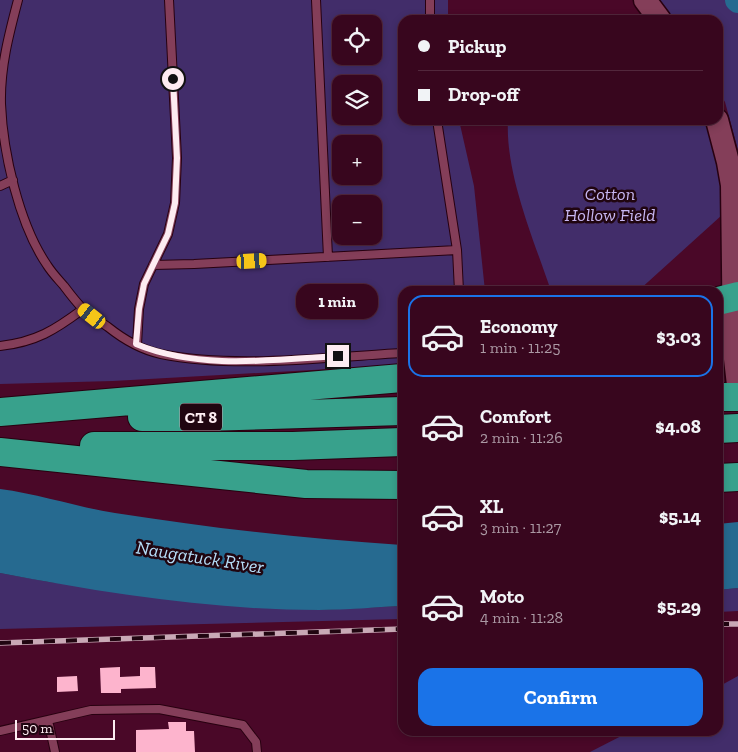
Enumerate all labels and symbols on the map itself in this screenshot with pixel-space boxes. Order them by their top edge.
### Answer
route start [162,68,184,90]
park label: Cotton Hollow Field [564,183,656,226]
car [236,253,267,269]
callout: 1 min [297,284,379,318]
car [75,301,108,331]
route end [327,345,349,367]
road number: CT 8 [180,404,222,431]
water label: Naugatuck River [134,536,266,579]
scale bar [15,717,115,740]

